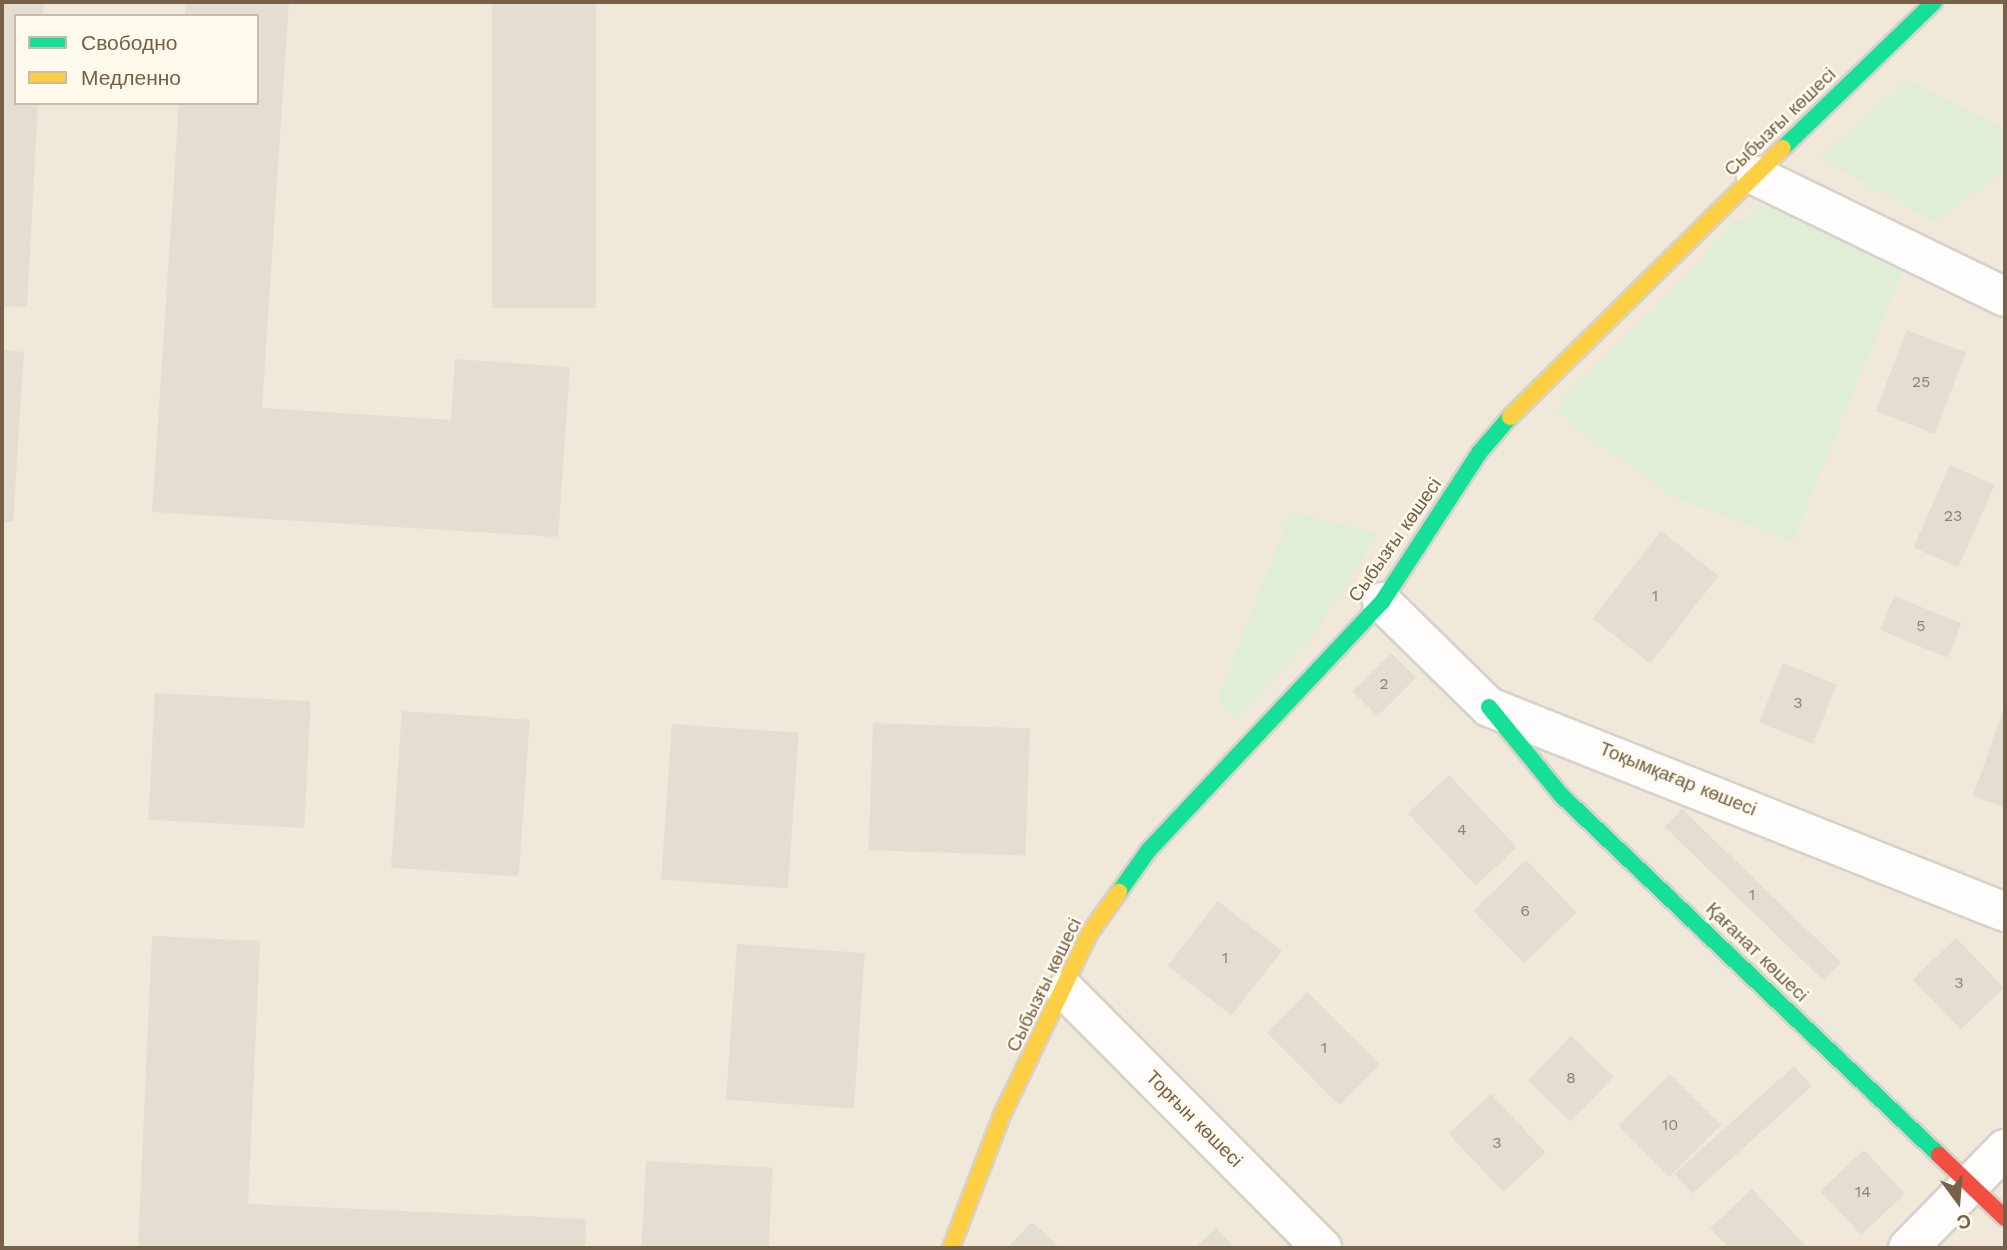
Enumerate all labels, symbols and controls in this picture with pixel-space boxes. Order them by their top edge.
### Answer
legend [14,14,259,105]
text: Свободно [81,30,178,55]
street label: Сыбызғы көшесі [1720,63,1840,181]
text: Медленно [81,65,181,90]
house number: 25 [1912,372,1930,392]
street label: Сыбызғы көшесі [1344,474,1446,606]
house number: 23 [1944,506,1962,526]
house number: 1 [1652,586,1658,606]
house number: 5 [1916,616,1926,636]
house number: 2 [1379,674,1389,694]
house number: 3 [1793,693,1803,713]
street label: Тоқымқағар көшесі [1596,737,1760,821]
house number: 4 [1457,820,1467,840]
house number: 1 [1749,885,1755,905]
street label: Қағанат көшесі [1701,897,1813,1007]
house number: 6 [1520,901,1530,921]
street label: Сыбызғы көшесі [1002,914,1086,1056]
house number: 1 [1222,948,1228,968]
house number: 3 [1954,973,1964,993]
house number: 1 [1321,1038,1327,1058]
street label: Торғын көшесі [1141,1066,1247,1172]
house number: 8 [1566,1068,1576,1088]
house number: 10 [1662,1115,1678,1135]
house number: 3 [1492,1133,1502,1153]
north arrow [1923,1166,1993,1236]
house number: 14 [1855,1182,1871,1202]
text: С [1954,1209,1974,1235]

